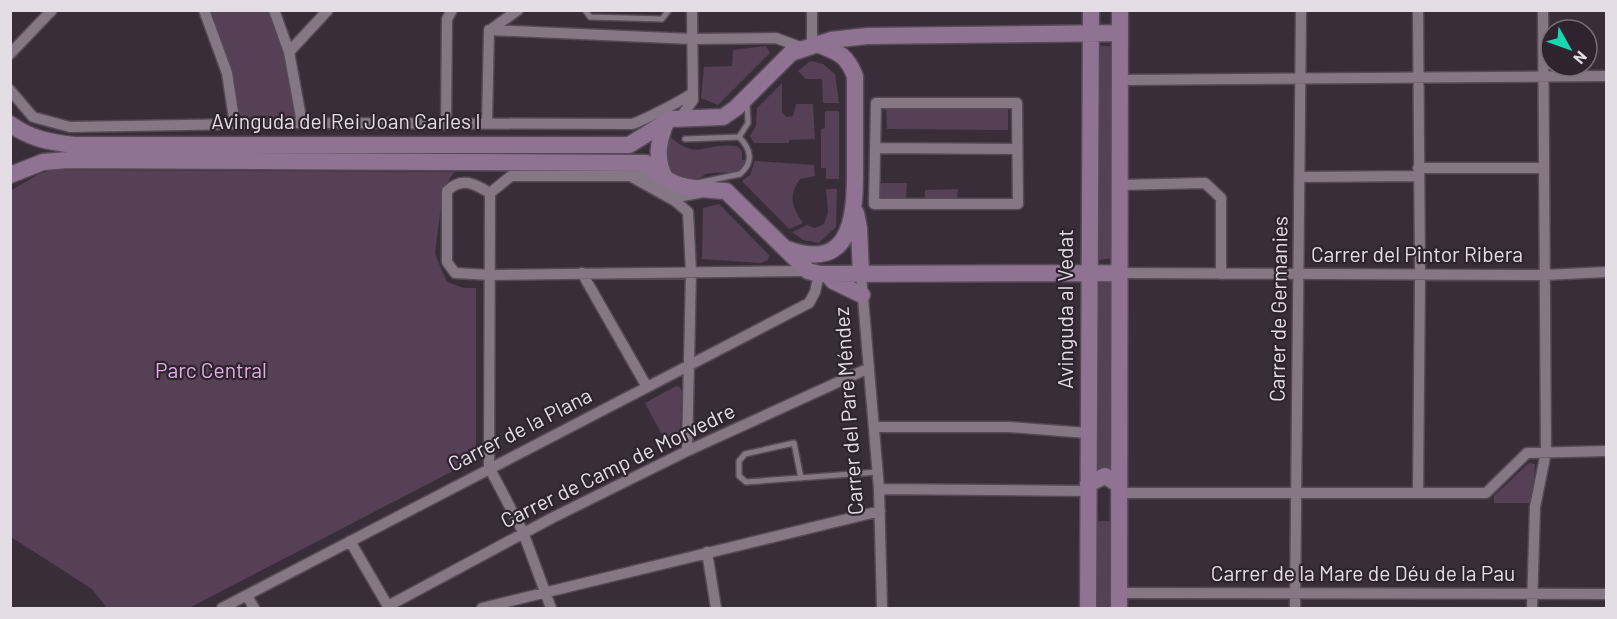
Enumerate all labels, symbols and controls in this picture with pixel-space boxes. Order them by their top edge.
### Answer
north arrow [1539,18,1599,78]
text: N [1570,48,1592,68]
street label: Avinguda del Rei Joan Carles I [211,108,481,133]
street label: Carrer de Germanies [1263,216,1292,402]
street label: Avinguda al Vedat [1052,229,1077,389]
street label: Carrer del Pintor Ribera [1311,241,1523,266]
street label: Carrer del Pare Méndez [828,306,867,516]
park label: Parc Central [155,357,267,382]
street label: Carrer de la Plana [443,382,595,476]
street label: Carrer de Camp de Morvedre [496,397,739,532]
street label: Carrer de la Mare de Déu de la Pau [1211,560,1515,585]

